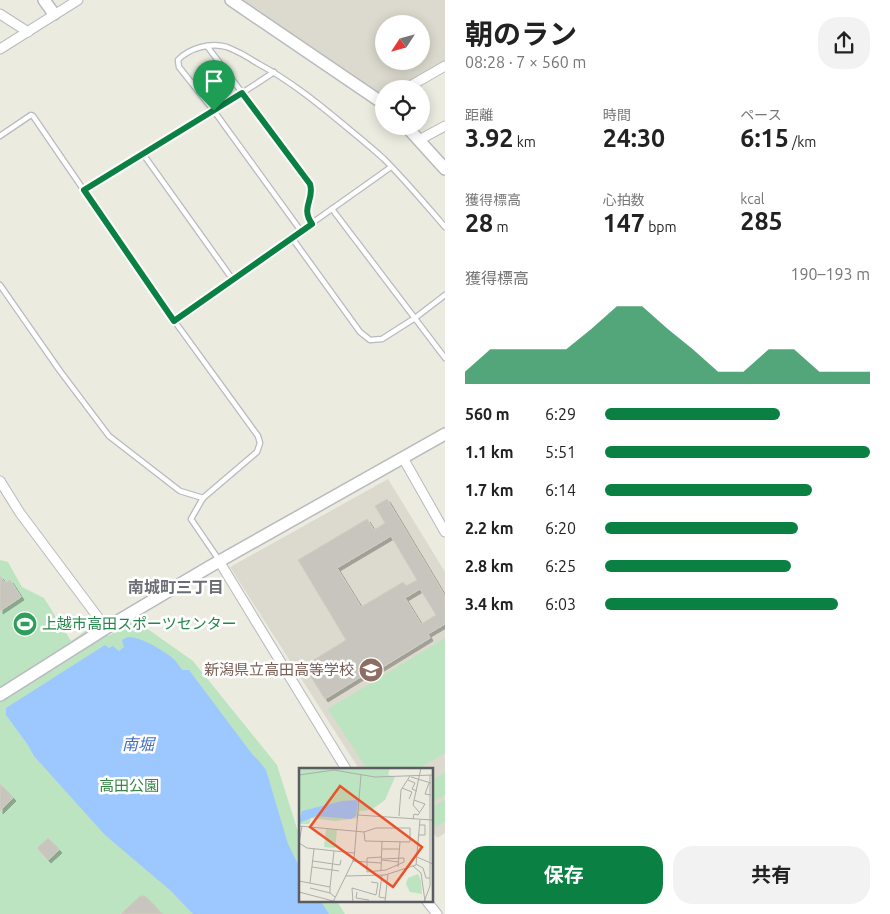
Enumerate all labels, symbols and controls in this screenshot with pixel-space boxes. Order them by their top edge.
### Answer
north arrow [375,15,430,70]
map controls [375,15,430,135]
button: share [818,17,870,69]
text: 朝のラン [465,18,577,49]
text: 08:28 · 7 × 560 m [465,53,586,71]
pin [193,60,235,111]
icon: arrive [200,67,228,95]
button: locate [375,80,430,135]
text: 距離 [465,107,493,123]
text: 時間 [603,107,631,123]
text: ペース [740,107,782,123]
text: 3.92 [465,124,513,152]
text: 24:30 [603,124,665,152]
text: 6:15 [740,124,789,152]
text: km [513,134,536,150]
text: /km [789,134,816,150]
text: kcal [740,191,765,207]
text: 獲得標高 [465,192,521,208]
text: 心拍数 [603,192,645,208]
text: 285 [740,207,783,235]
text: 28 [465,209,493,237]
text: 147 [603,209,645,237]
text: m [493,219,509,235]
text: bpm [645,219,677,235]
text: 190–193 m [790,265,870,283]
text: 獲得標高 [465,269,529,287]
text: 560 m [465,405,510,423]
text: 6:29 [545,405,576,423]
text: 1.1 km [465,443,514,461]
text: 5:51 [545,443,576,461]
text: 1.7 km [465,481,514,499]
text: 6:14 [545,481,576,499]
text: 2.2 km [465,519,514,537]
text: 6:20 [545,519,576,537]
text: 2.8 km [465,557,514,575]
text: 6:25 [545,557,576,575]
district label: 南城町三丁目 [128,578,224,596]
text: 3.4 km [465,595,514,613]
text: 6:03 [545,595,576,613]
sports icon: 上越市高田スポーツセンター [12,611,38,637]
place label: 上越市高田スポーツセンター [42,615,237,632]
school or university icon: 新潟県立高田高等学校 [358,657,384,683]
place label: 新潟県立高田高等学校 [204,661,354,678]
water label: 南堀 [122,735,157,753]
inset map [299,768,432,902]
park label: 高田公園 [99,777,159,794]
button: 保存 [465,846,663,904]
button: 共有 [673,846,870,904]

